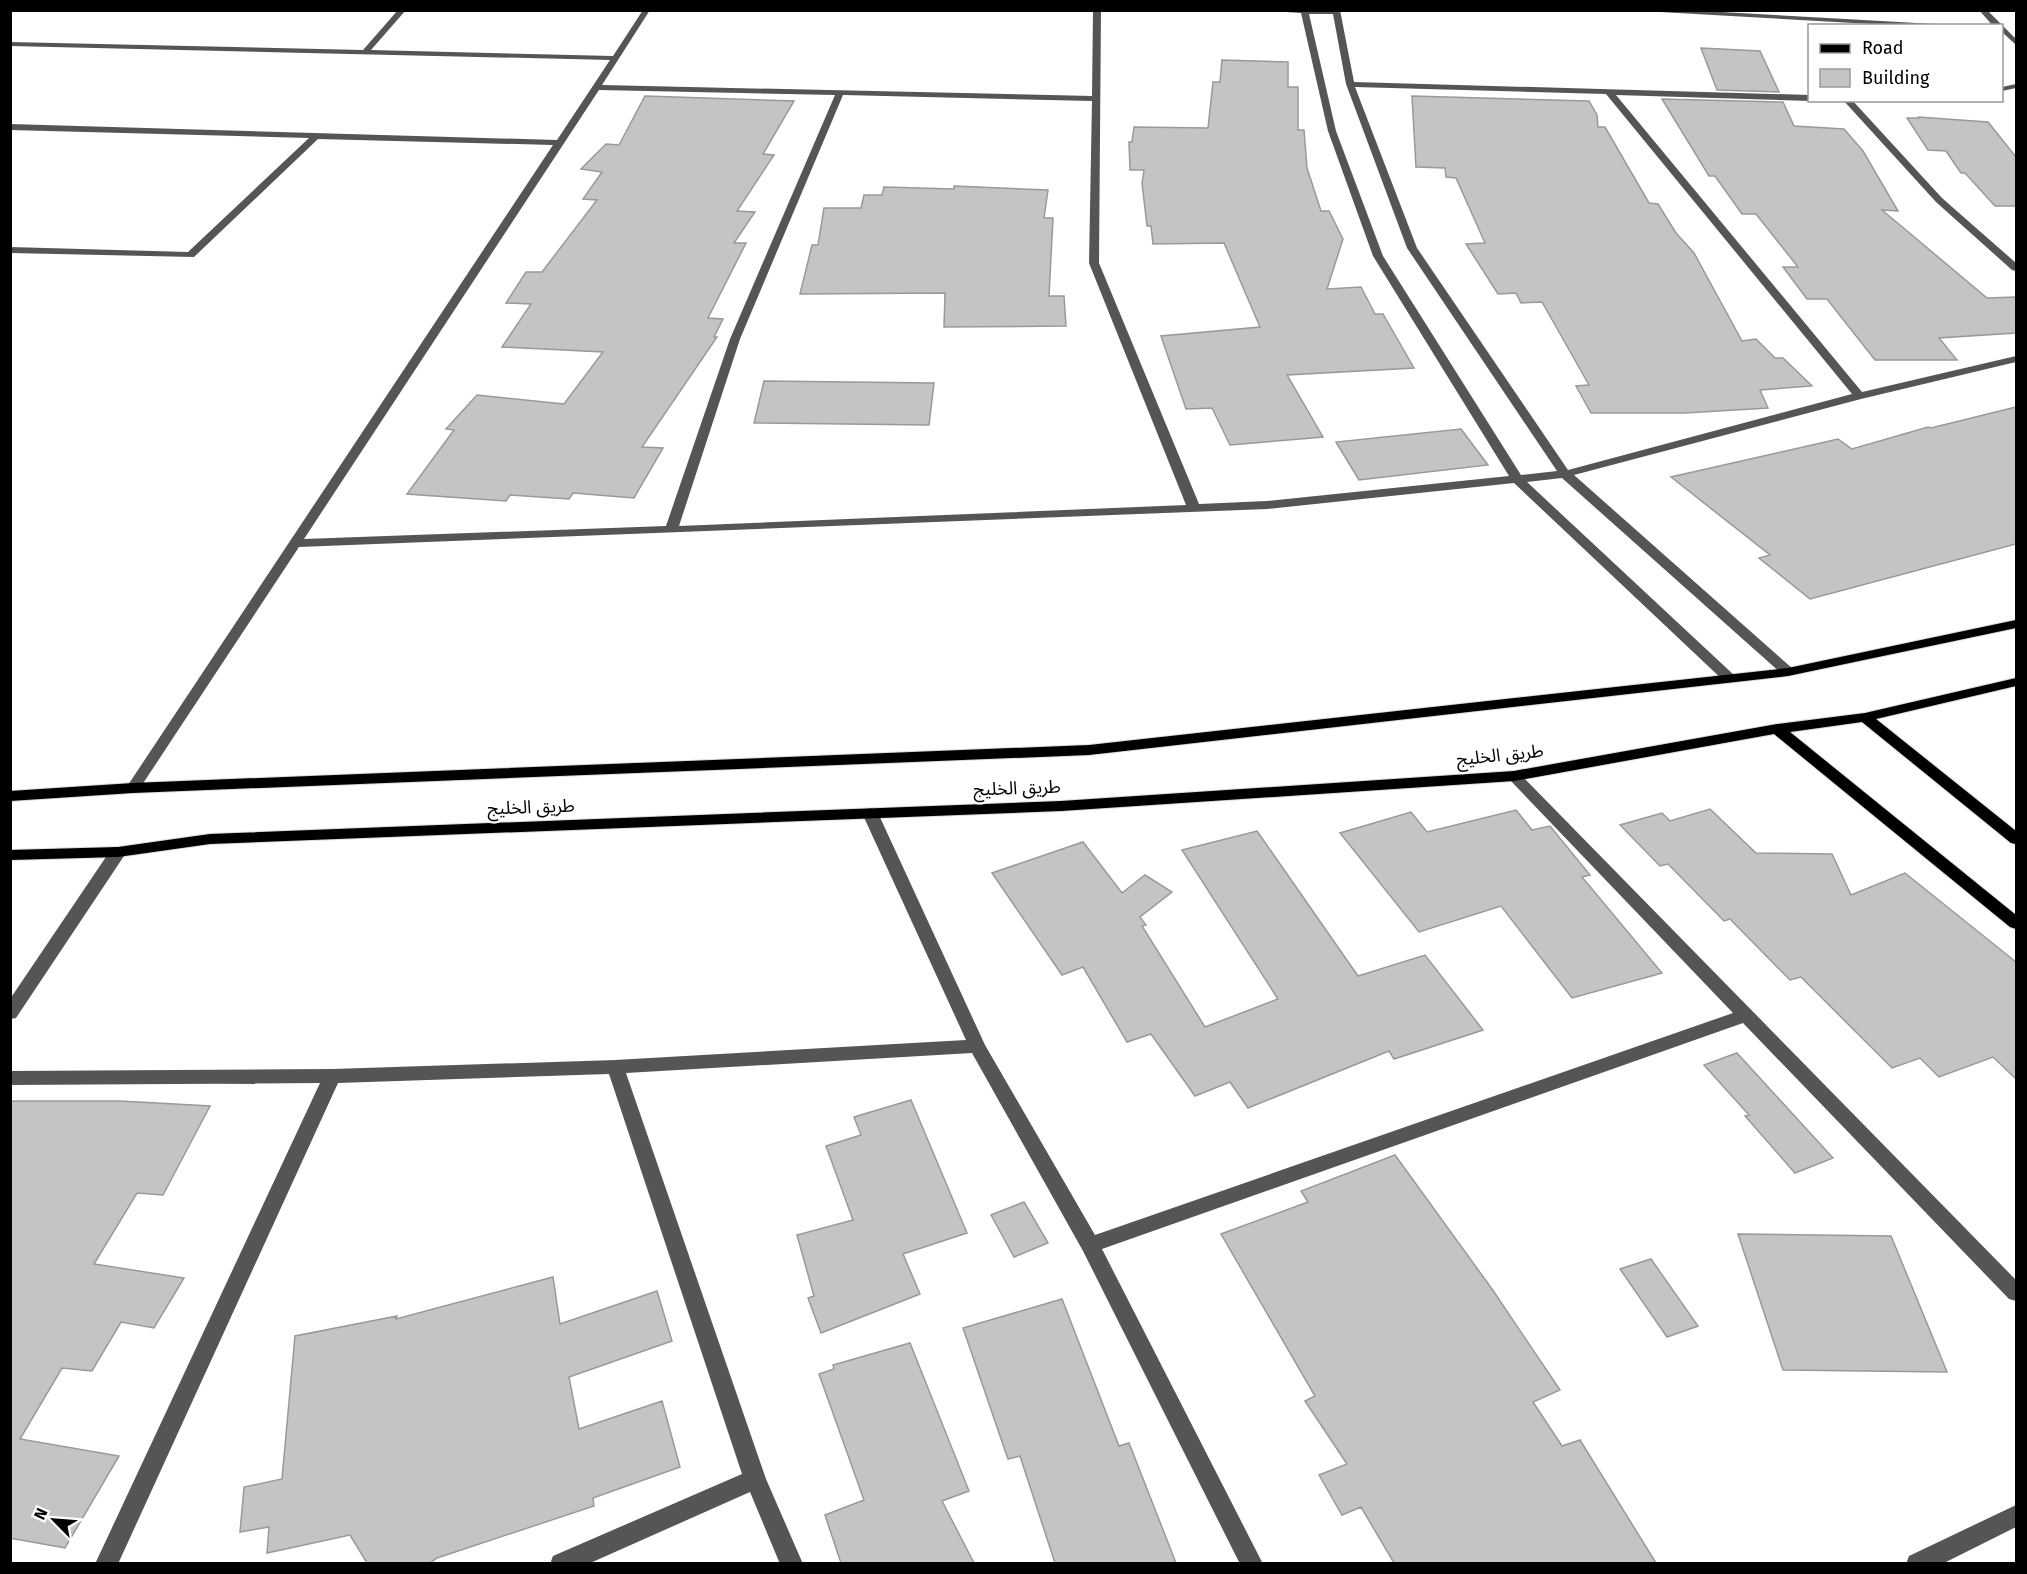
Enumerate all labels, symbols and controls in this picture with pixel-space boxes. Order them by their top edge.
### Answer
legend [1808,24,2003,102]
text: Road [1862,37,1904,59]
text: Building [1862,67,1930,89]
street label: طريق الخليج [1455,739,1545,773]
street label: طريق الخليج [973,775,1061,803]
street label: طريق الخليج [487,794,575,822]
north arrow [24,1490,84,1550]
text: N [30,1505,52,1523]

